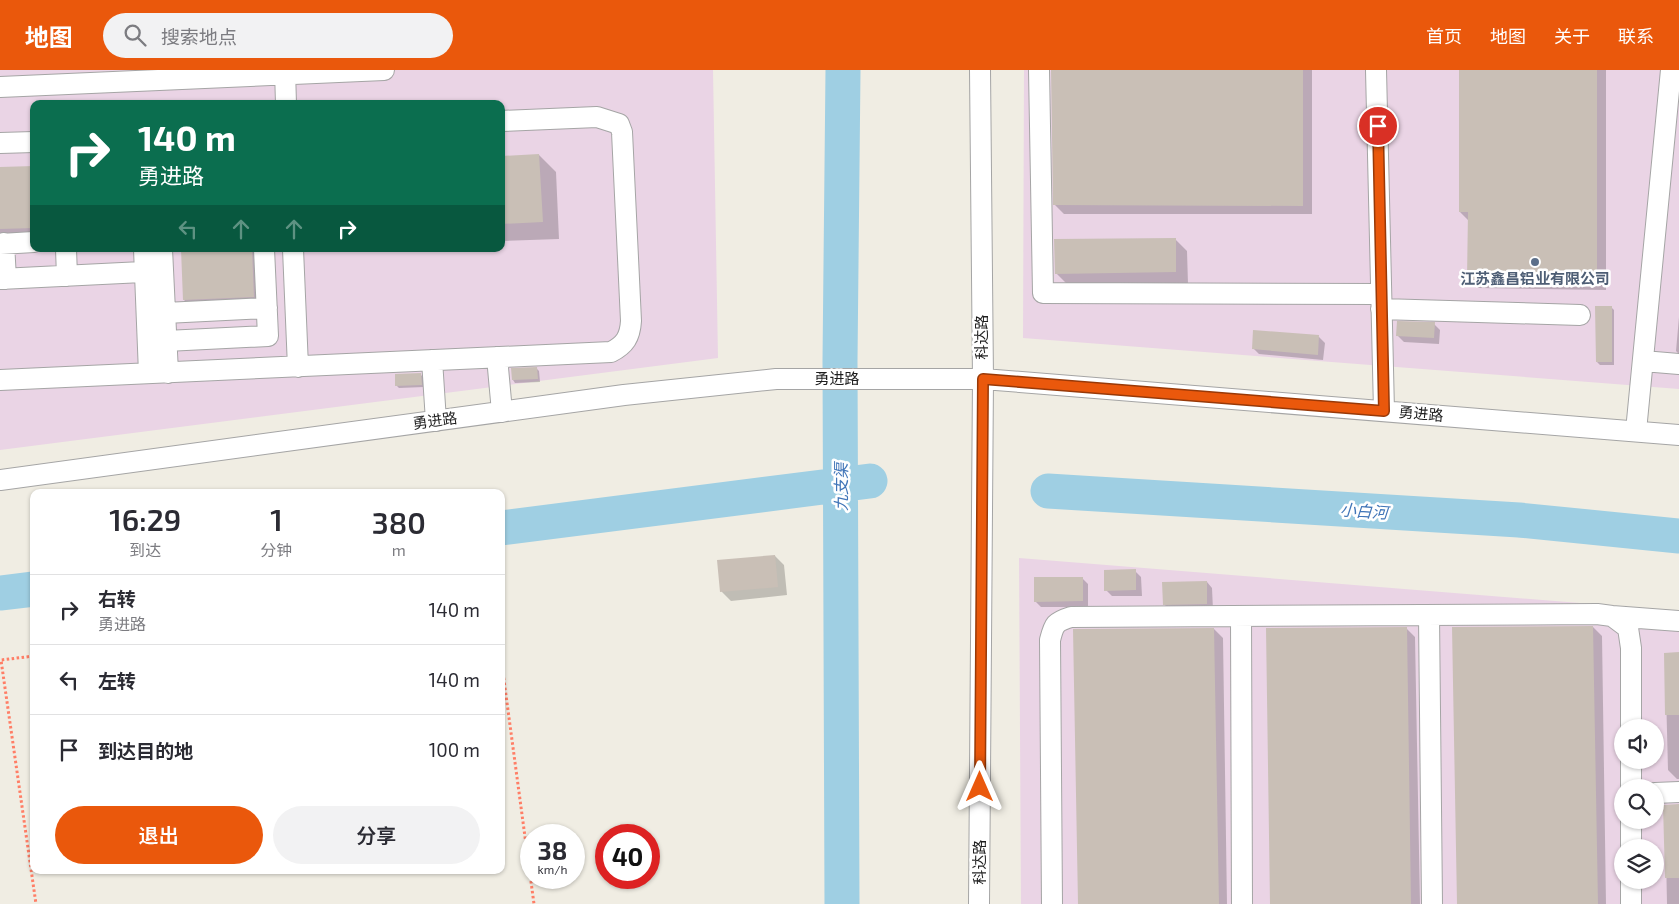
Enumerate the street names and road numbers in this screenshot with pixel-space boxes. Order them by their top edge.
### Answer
street label: 科达路 [972,314,990,360]
street label: 勇进路 [814,369,860,387]
street label: 勇进路 [1398,402,1444,424]
street label: 勇进路 [411,408,458,432]
street label: 科达路 [970,839,988,885]

